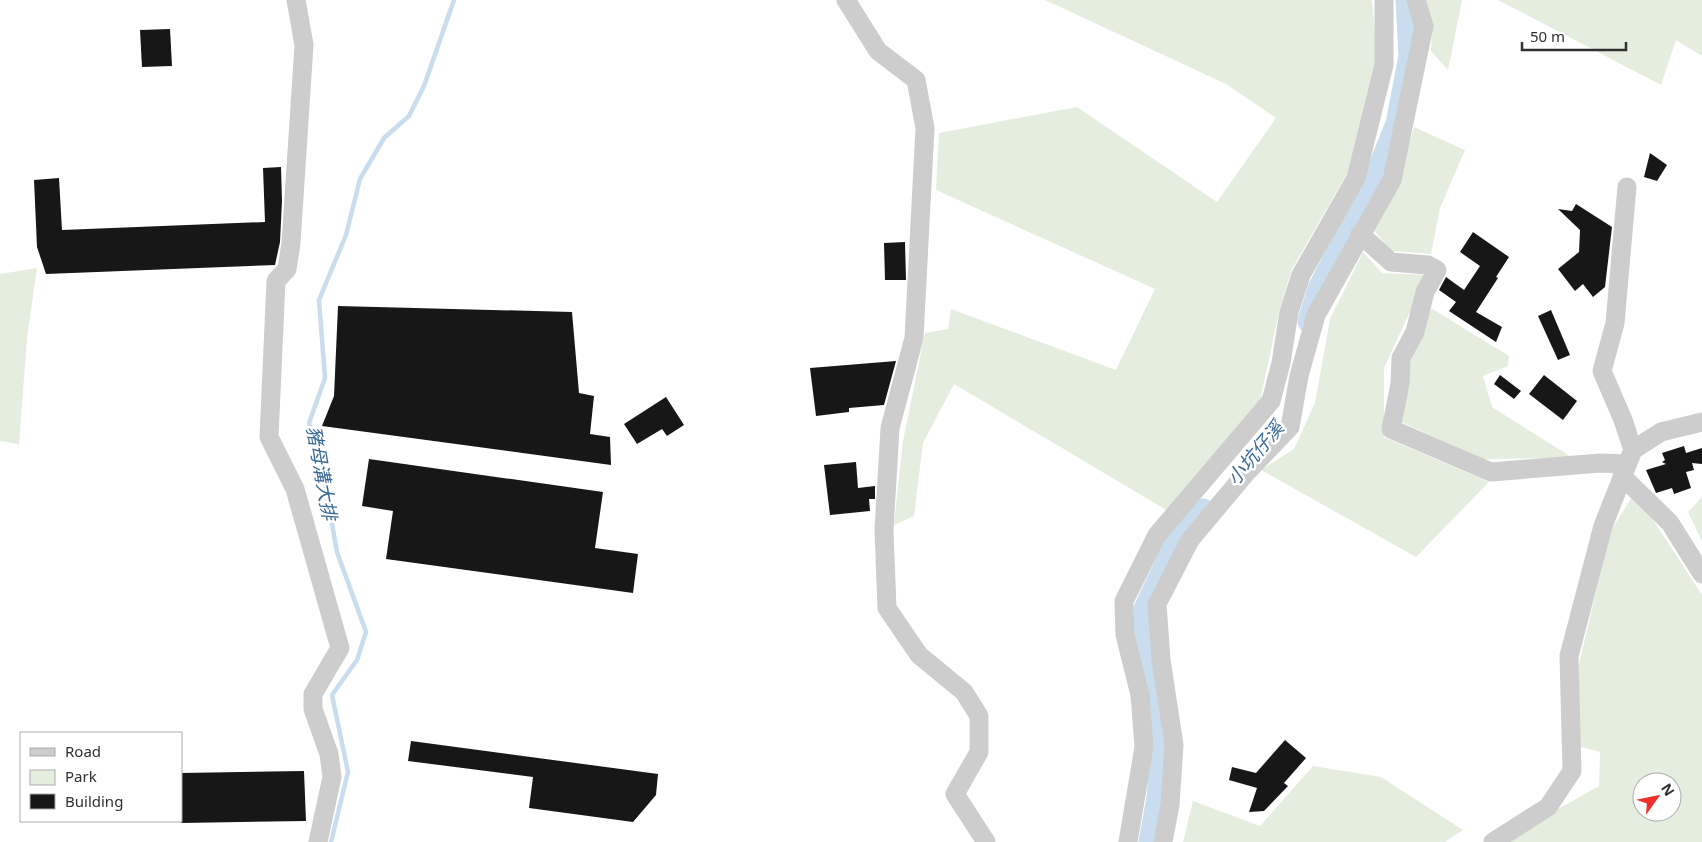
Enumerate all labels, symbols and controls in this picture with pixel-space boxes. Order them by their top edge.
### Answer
scale bar [1522,20,1626,52]
text: 50 m [1530,26,1565,46]
water label: 小坑仔溪 [1221,413,1291,490]
water label: 豬母溝大排 [301,424,344,525]
legend [20,732,182,822]
text: Road [65,741,101,761]
text: Park [65,766,97,786]
north arrow [1632,772,1682,822]
text: N [1657,780,1679,800]
text: Building [65,791,123,811]

